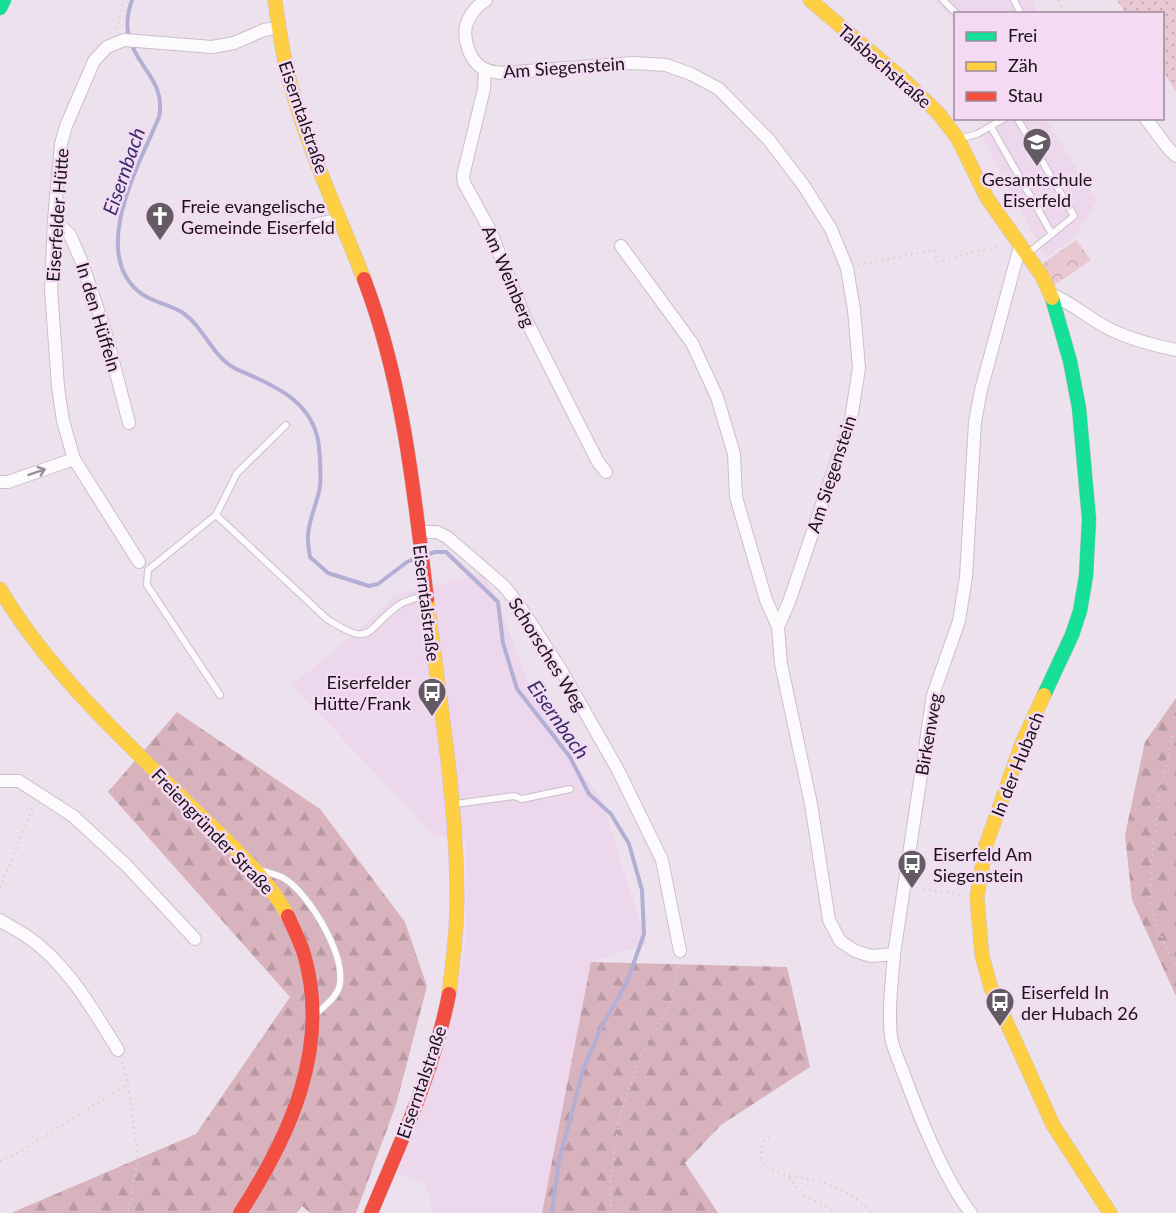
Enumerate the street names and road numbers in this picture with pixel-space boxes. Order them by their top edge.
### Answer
street label: Talsbachstraße [834,19,936,113]
street label: Am Siegenstein [502,52,626,82]
street label: Eiserntalstraße [274,58,334,176]
street label: Eiserfelder Hütte [41,147,73,283]
street label: Am Weinberg [478,222,540,330]
street label: In den Hüffeln [72,260,126,374]
street label: Am Siegenstein [802,413,860,535]
street label: Eiserntalstraße [409,543,445,663]
street label: Schorsches Weg [504,593,592,715]
street label: Birkenweg [910,691,946,777]
street label: In der Hubach [986,708,1048,820]
street label: Freiengründer Straße [147,763,279,899]
street label: Eiserntalstraße [391,1023,451,1141]

